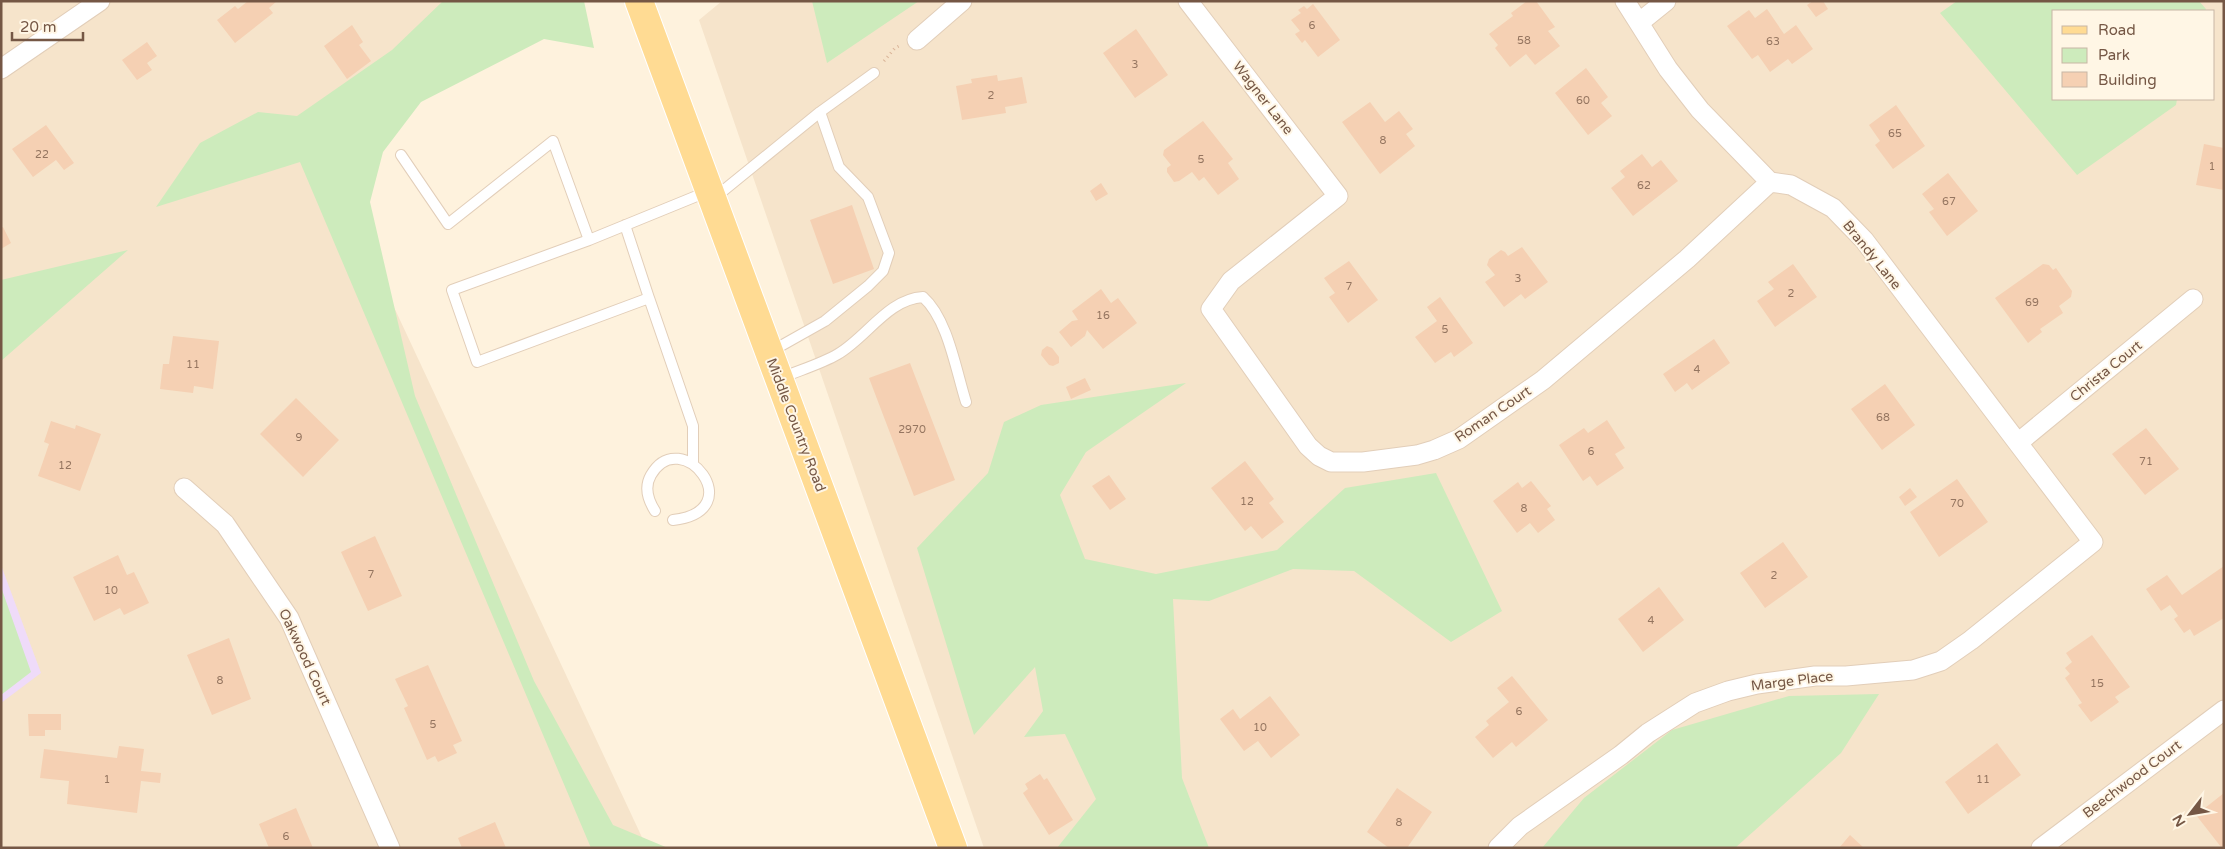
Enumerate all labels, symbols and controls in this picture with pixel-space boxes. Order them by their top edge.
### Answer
scale bar [12,10,84,42]
legend [2052,10,2215,100]
text: 20 m [20,18,57,36]
house number: 6 [1309,19,1316,32]
text: Road [2098,21,2136,39]
house number: 58 [1517,34,1531,47]
house number: 63 [1766,35,1780,48]
text: Park [2098,46,2130,64]
house number: 3 [1132,58,1139,71]
street label: Wagner Lane [1229,58,1297,138]
text: Building [2098,71,2157,89]
house number: 2 [988,89,995,102]
house number: 60 [1576,94,1590,107]
house number: 65 [1888,127,1902,140]
house number: 8 [1380,134,1387,147]
house number: 22 [35,148,49,161]
house number: 5 [1198,153,1205,166]
house number: 1 [2209,160,2215,173]
house number: 62 [1637,179,1651,192]
house number: 67 [1942,195,1956,208]
street label: Brandy Lane [1839,217,1905,293]
house number: 3 [1515,272,1522,285]
house number: 7 [1346,280,1353,293]
house number: 2 [1788,287,1795,300]
house number: 69 [2025,296,2039,309]
house number: 16 [1096,309,1110,322]
house number: 5 [1442,323,1449,336]
street label: Christa Court [2066,336,2146,405]
street label: Middle Country Road [763,356,829,494]
house number: 11 [186,358,200,371]
house number: 4 [1694,363,1701,376]
street label: Roman Court [1452,382,1535,446]
house number: 68 [1876,411,1890,424]
house number: 2970 [898,423,926,436]
house number: 9 [296,431,303,444]
house number: 6 [1588,445,1595,458]
house number: 71 [2139,455,2153,468]
house number: 12 [58,459,72,472]
house number: 12 [1240,495,1254,508]
house number: 70 [1950,497,1964,510]
house number: 8 [1521,502,1528,515]
house number: 7 [368,568,375,581]
house number: 2 [1771,569,1778,582]
house number: 10 [104,584,118,597]
street label: Oakwood Court [275,606,335,709]
house number: 4 [1648,614,1655,627]
street label: Marge Place [1750,667,1834,694]
house number: 8 [217,674,224,687]
house number: 15 [2090,677,2104,690]
house number: 6 [1516,705,1523,718]
house number: 5 [430,718,437,731]
house number: 10 [1253,721,1267,734]
street label: Beechwood Court [2079,736,2185,822]
house number: 1 [104,773,110,786]
house number: 11 [1976,773,1990,786]
north arrow [2165,789,2215,839]
text: N [2169,811,2189,830]
house number: 8 [1396,816,1403,829]
house number: 6 [283,830,290,843]

